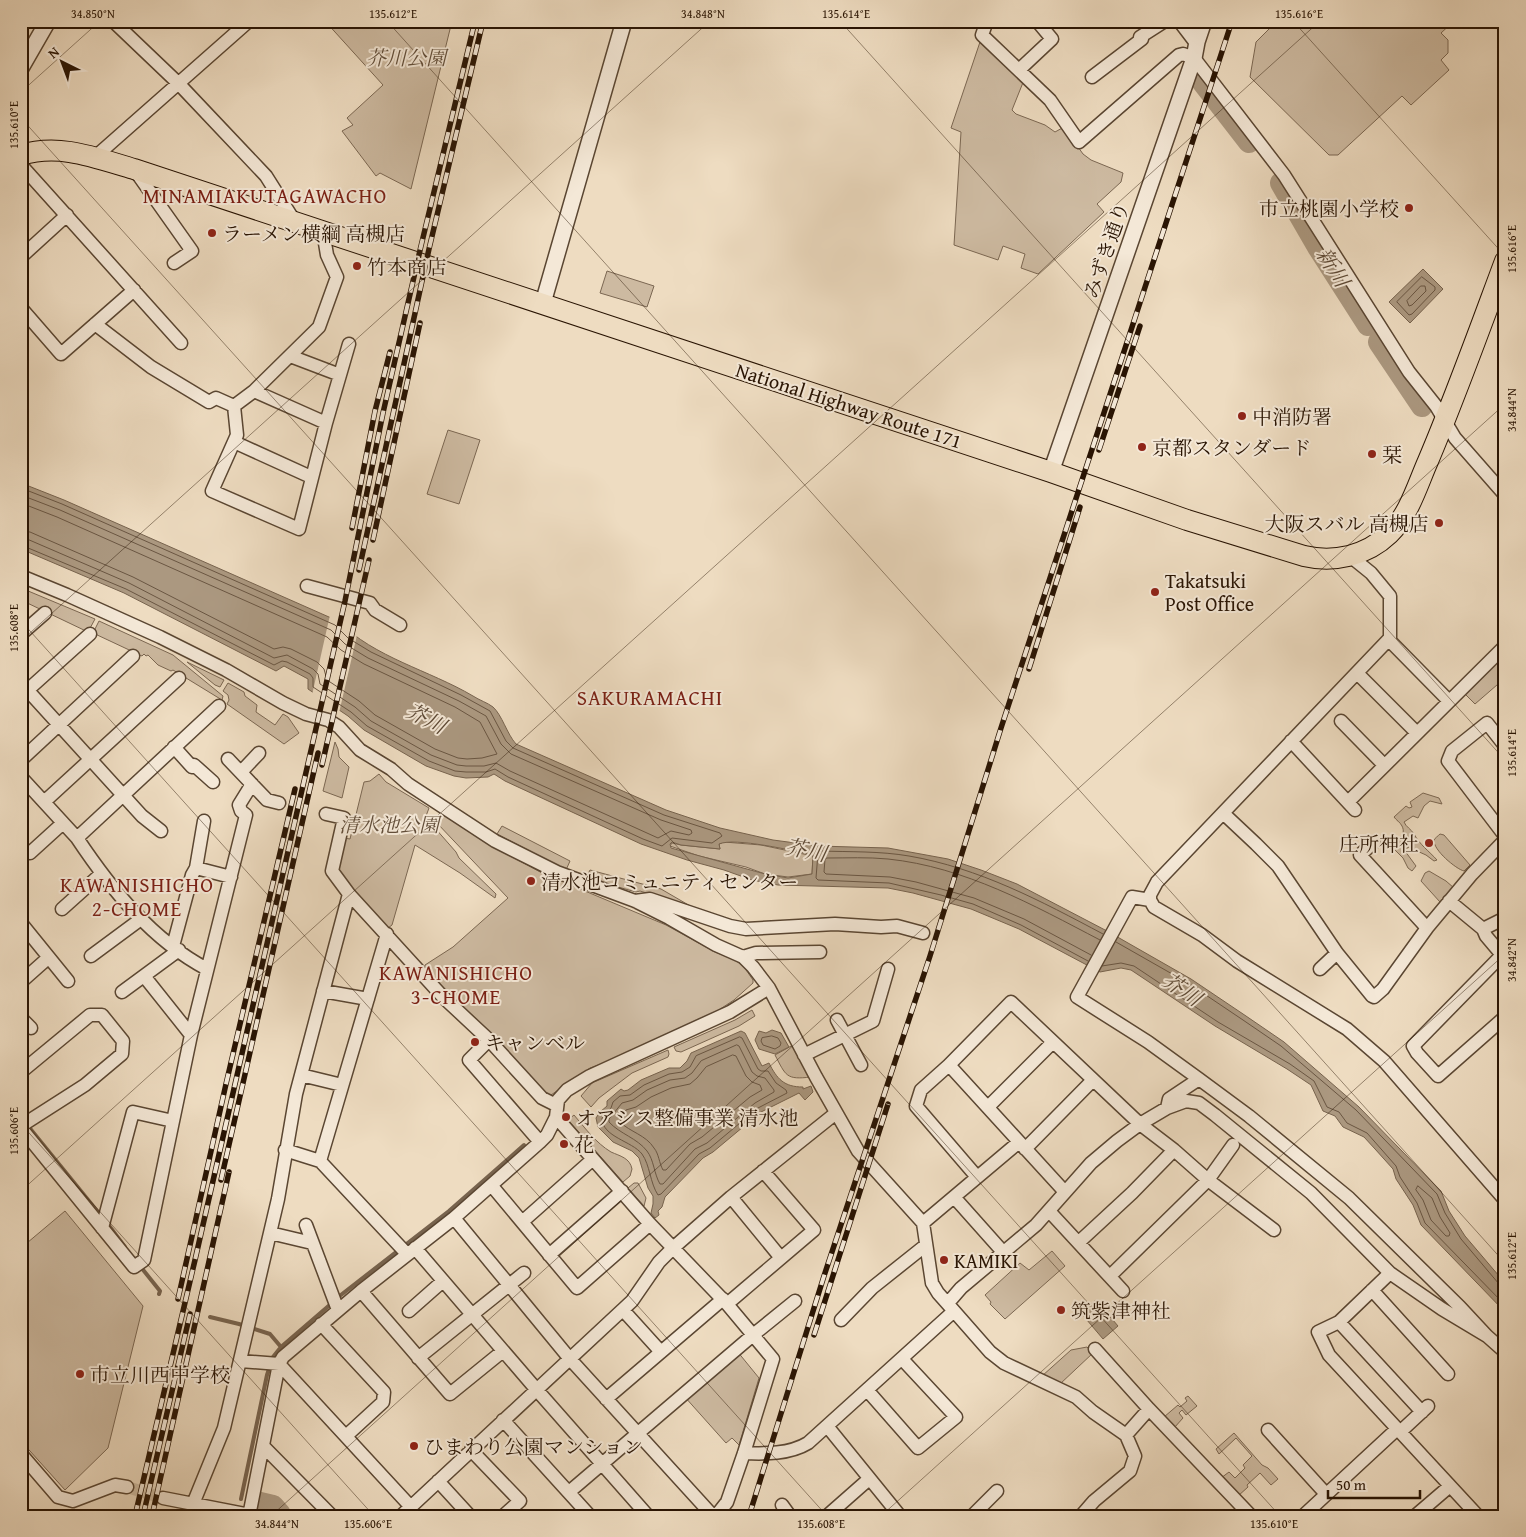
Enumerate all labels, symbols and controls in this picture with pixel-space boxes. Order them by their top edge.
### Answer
text: 34.850°N [71,5,115,22]
text: 135.612°E [369,5,417,22]
text: 34.848°N [681,5,725,22]
text: 135.614°E [822,5,870,22]
text: 135.616°E [1275,5,1323,22]
north arrow [38,38,88,88]
text: N [43,41,64,63]
park label: 芥川公園 [366,43,449,72]
text: 135.610°E [5,101,22,149]
district label: MINAMIAKUTAGAWACHO [143,180,387,211]
place label: 市立桃園小学校 [1259,194,1399,223]
street label: みずき通り [1076,198,1136,302]
marker: 市立桃園小学校 [1403,202,1415,214]
place label: ラーメン横綱 高槻店 [222,219,405,248]
text: 135.616°E [1503,225,1520,273]
marker: ラーメン横綱 高槻店 [206,227,218,239]
water label: 新川 [1309,241,1358,295]
place label: 竹本商店 [367,252,447,281]
marker: 竹本商店 [351,260,363,272]
street label: National Highway Route 171 [732,355,966,455]
text: 34.844°N [1503,388,1520,432]
place label: 中消防署 [1252,402,1332,431]
marker: 中消防署 [1236,410,1248,422]
place label: 京都スタンダード [1152,433,1311,462]
place label: 栞 [1382,440,1402,469]
marker: 京都スタンダード [1136,441,1148,453]
marker: 栞 [1366,448,1378,460]
place label: 大阪スバル 高槻店 [1265,509,1429,538]
marker: 大阪スバル 高槻店 [1433,517,1445,529]
place label: Takatsuki Post Office [1165,566,1254,618]
marker: Takatsuki Post Office [1149,586,1161,598]
text: 135.608°E [5,604,22,652]
district label: SAKURAMACHI [577,682,723,713]
water label: 芥川 [400,695,454,742]
text: 135.614°E [1503,729,1520,777]
park label: 清水池公園 [339,810,442,839]
place label: 庄所神社 [1339,829,1419,858]
water label: 芥川 [782,831,832,870]
marker: 庄所神社 [1423,837,1435,849]
place label: 清水池コミュニティセンター [541,867,798,896]
district label: KAWANISHICHO 2-CHOME [60,869,214,924]
marker: 清水池コミュニティセンター [525,875,537,887]
text: 34.842°N [1503,938,1520,982]
district label: KAWANISHICHO 3-CHOME [379,957,533,1012]
water label: 芥川 [1156,964,1210,1015]
place label: キャンベル [485,1028,585,1057]
marker: キャンベル [469,1036,481,1048]
place label: オアシス整備事業 清水池 [576,1103,798,1132]
text: 135.606°E [5,1107,22,1155]
marker: オアシス整備事業 清水池 [560,1111,572,1123]
place label: 花 [574,1130,594,1159]
marker: 花 [558,1138,570,1150]
text: 135.612°E [1503,1232,1520,1280]
place label: KAMIKI [954,1246,1019,1275]
marker: KAMIKI [938,1254,950,1266]
place label: 筑紫津神社 [1071,1296,1171,1325]
marker: 筑紫津神社 [1055,1304,1067,1316]
place label: 市立川西中学校 [90,1360,230,1389]
marker: 市立川西中学校 [74,1368,86,1380]
place label: ひまわり公園マンション [424,1432,643,1461]
marker: ひまわり公園マンション [408,1440,420,1452]
scale bar [1328,1467,1421,1499]
text: 50 m [1336,1474,1367,1495]
text: 34.844°N [255,1515,299,1532]
text: 135.606°E [344,1515,392,1532]
text: 135.608°E [797,1515,845,1532]
text: 135.610°E [1250,1515,1298,1532]

